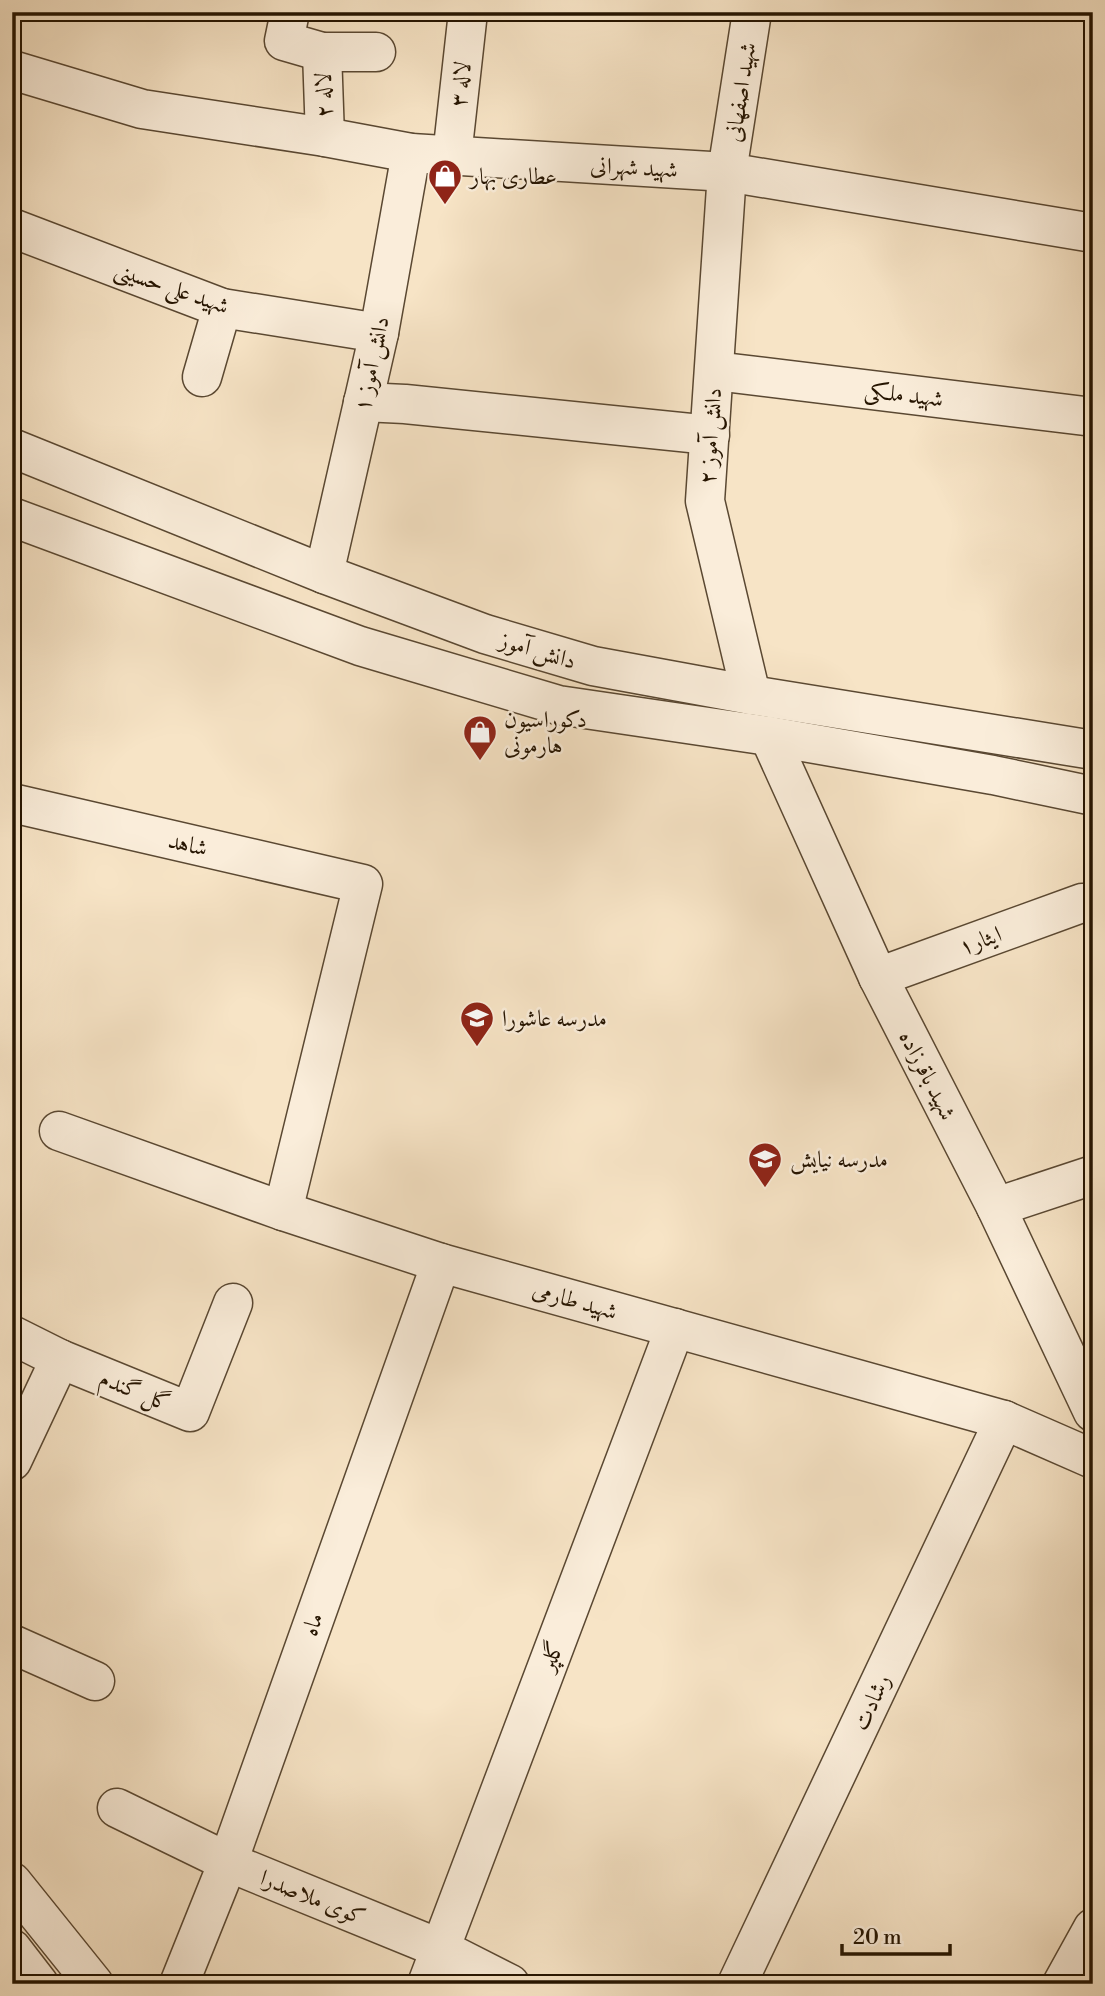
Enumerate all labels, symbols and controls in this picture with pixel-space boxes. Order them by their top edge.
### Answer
street label: شهید اصفهانی [719,40,763,144]
street label: لاله ۳ [445,60,477,108]
street label: لاله ۲ [309,72,339,118]
street label: شهید شهرانی [589,152,679,184]
shop icon: عطاری بهار [426,157,464,206]
place label: عطاری بهار [468,163,557,191]
street label: شهید علی حسینی [110,255,233,323]
street label: دانش آموز ۱ [348,314,397,415]
street label: شهید ملکی [863,376,945,415]
street label: دانش آموز ۲ [694,387,729,485]
street label: دانش آموز [494,626,579,677]
place label: دکوراسیون هارمونی [504,706,587,760]
shop icon: دکوراسیون هارمونی [461,713,499,762]
street label: شاهد [165,827,210,863]
street label: ایثار۱ [955,920,1006,962]
school or university icon: مدرسه عاشورا [458,999,496,1048]
place label: مدرسه عاشورا [502,1005,607,1033]
street label: شهید باقرزاده [893,1026,962,1125]
school or university icon: مدرسه نیایش [746,1140,784,1189]
place label: مدرسه نیایش [790,1146,888,1175]
street label: شهید طارمی [529,1276,620,1326]
street label: گل گندم [93,1363,175,1422]
street label: ماه [296,1609,330,1640]
street label: گلپر [532,1637,571,1678]
street label: رشادت [847,1670,897,1735]
street label: کوی ملاصدرا [256,1864,369,1932]
scale bar [842,1912,951,1956]
text: 20 m [853,1925,902,1951]

